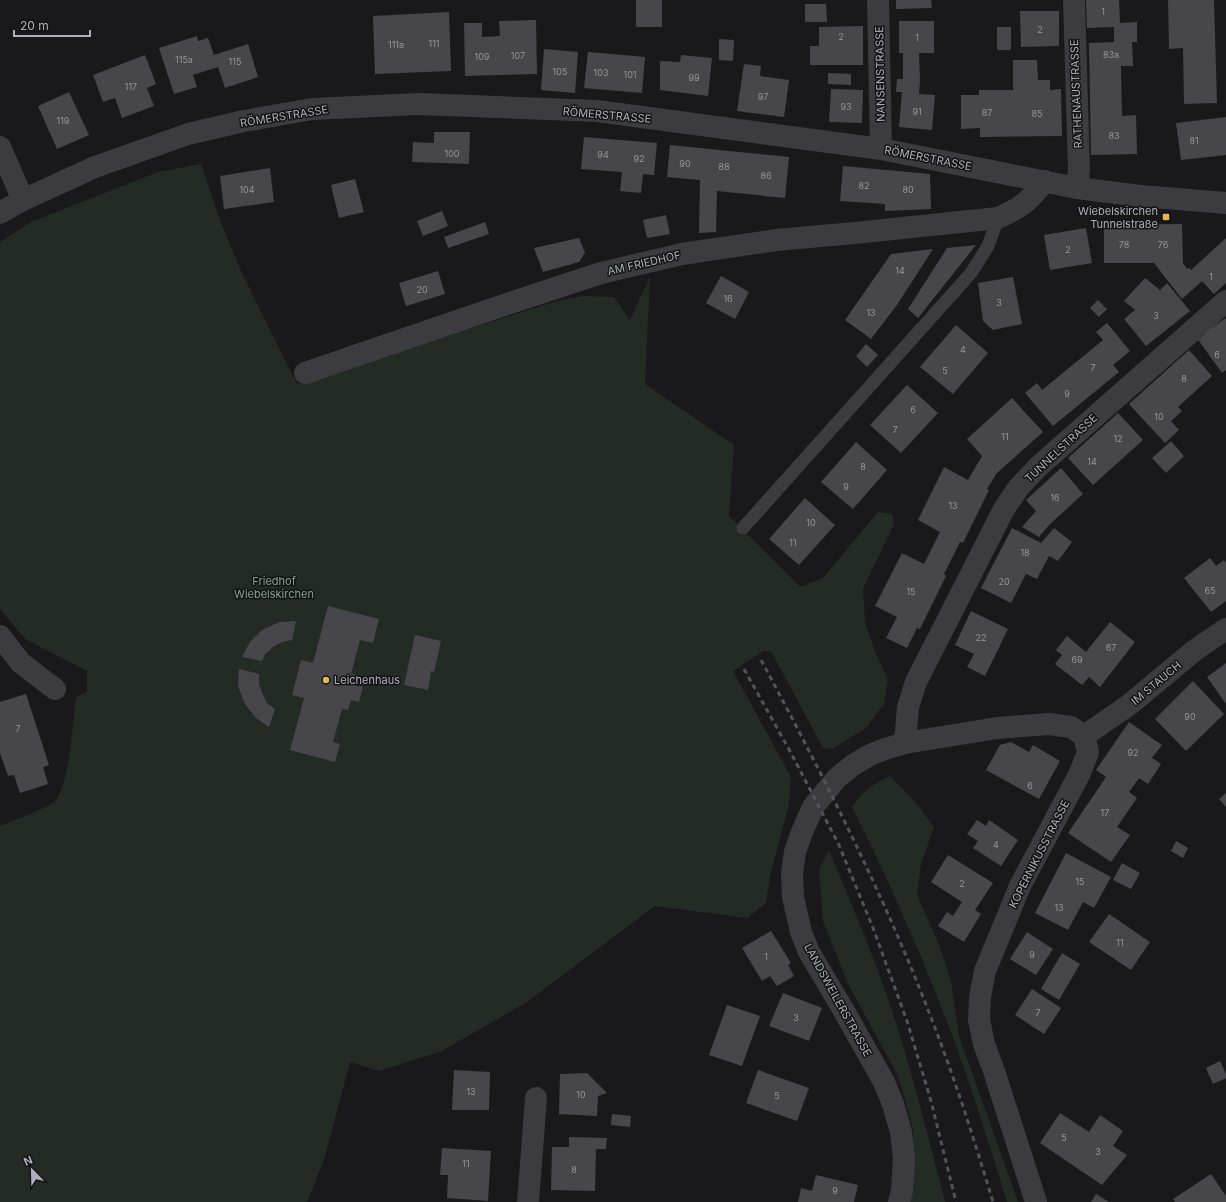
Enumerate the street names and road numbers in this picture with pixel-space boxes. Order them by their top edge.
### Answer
street label: NANSENSTRASSE [872,26,888,122]
street label: RATHENAUSTRASSE [1067,39,1085,149]
street label: RÖMERSTRASSE [239,102,329,130]
street label: RÖMERSTRASSE [562,104,652,126]
street label: RÖMERSTRASSE [883,143,973,173]
street label: AM FRIEDHOF [606,248,682,278]
street label: TUNNELSTRASSE [1022,411,1100,485]
street label: IM STAUCH [1128,658,1184,708]
street label: KOPERNIKUSSTRASSE [1006,798,1072,910]
street label: LANDSWEILERSTRASSE [801,941,875,1059]

